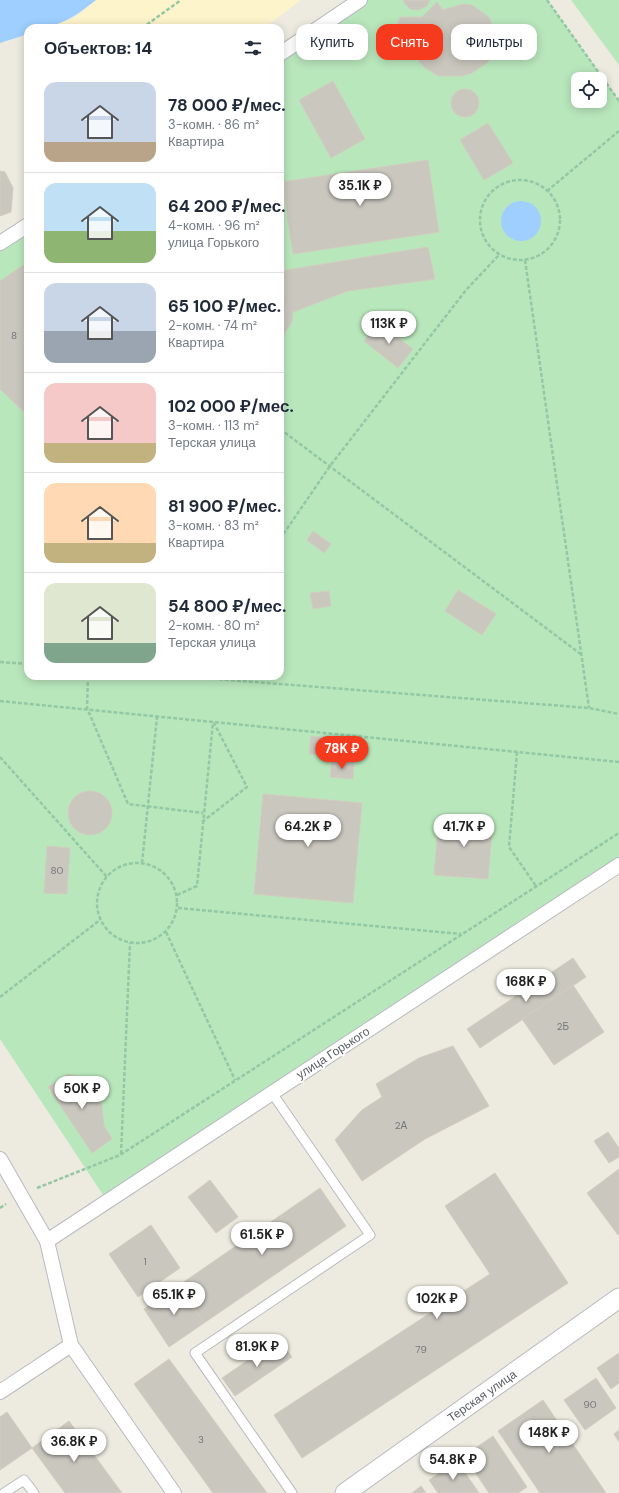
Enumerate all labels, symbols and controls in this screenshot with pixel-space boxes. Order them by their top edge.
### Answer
chip: Купить [296,24,368,60]
chip: Снять [376,24,443,60]
chip: Фильтры [451,24,537,60]
text: Объектов: 14 [44,37,152,59]
icon: filters [242,37,264,59]
map controls [571,72,607,108]
button: locate [571,72,607,108]
text: 78 000 ₽/мес. [168,94,286,116]
icon: home [76,98,124,146]
text: 3-комн. · 86 m² [168,116,259,133]
text: Квартира [168,133,224,150]
pin: 35.1K ₽ [323,173,397,207]
text: 35.1K ₽ [338,177,382,194]
text: 64 200 ₽/мес. [168,195,285,217]
icon: home [76,199,124,247]
text: 4-комн. · 96 m² [168,217,260,234]
text: улица Горького [168,234,259,251]
text: 65 100 ₽/мес. [168,295,281,317]
icon: home [76,299,124,347]
pin: 113K ₽ [356,311,422,345]
text: 113K ₽ [370,315,408,332]
text: 2-комн. · 74 m² [168,317,257,334]
house number: 8 [11,329,17,342]
text: Квартира [168,334,224,351]
text: 102 000 ₽/мес. [168,395,294,417]
icon: home [76,399,124,447]
text: 3-комн. · 113 m² [168,417,259,434]
text: Терская улица [168,434,256,451]
text: 81 900 ₽/мес. [168,495,281,517]
icon: home [76,499,124,547]
text: 3-комн. · 83 m² [168,517,259,534]
text: Квартира [168,534,224,551]
text: 54 800 ₽/мес. [168,595,286,617]
icon: home [76,599,124,647]
text: 2-комн. · 80 m² [168,617,260,634]
text: Терская улица [168,634,256,651]
pin: 78K ₽ [314,736,370,770]
text: 78K ₽ [324,740,360,757]
pin: 64.2K ₽ [271,814,345,848]
pin: 41.7K ₽ [427,814,501,848]
text: 64.2K ₽ [284,818,332,835]
text: 41.7K ₽ [442,818,486,835]
house number: 80 [51,864,64,877]
pin: 168K ₽ [493,969,559,1003]
text: 168K ₽ [505,973,547,990]
house number: 2Б [557,1020,570,1033]
street label: улица Горького [293,1023,373,1083]
pin: 50K ₽ [54,1076,110,1110]
text: 50K ₽ [63,1080,101,1097]
house number: 2А [395,1119,408,1132]
pin: 61.5K ₽ [225,1222,299,1256]
text: 61.5K ₽ [240,1226,284,1243]
house number: 1 [143,1255,147,1268]
pin: 65.1K ₽ [137,1282,211,1316]
text: 65.1K ₽ [152,1286,196,1303]
pin: 102K ₽ [404,1286,470,1320]
text: 102K ₽ [416,1290,458,1307]
pin: 81.9K ₽ [220,1334,294,1368]
text: 81.9K ₽ [235,1338,279,1355]
house number: 79 [415,1343,427,1356]
street label: Терская улица [444,1366,520,1426]
house number: 90 [583,1398,597,1411]
pin: 148K ₽ [516,1420,582,1454]
text: 148K ₽ [528,1424,570,1441]
pin: 36.8K ₽ [37,1429,111,1463]
text: 36.8K ₽ [50,1433,98,1450]
house number: 3 [198,1433,204,1446]
pin: 54.8K ₽ [416,1447,490,1481]
text: 54.8K ₽ [429,1451,477,1468]

